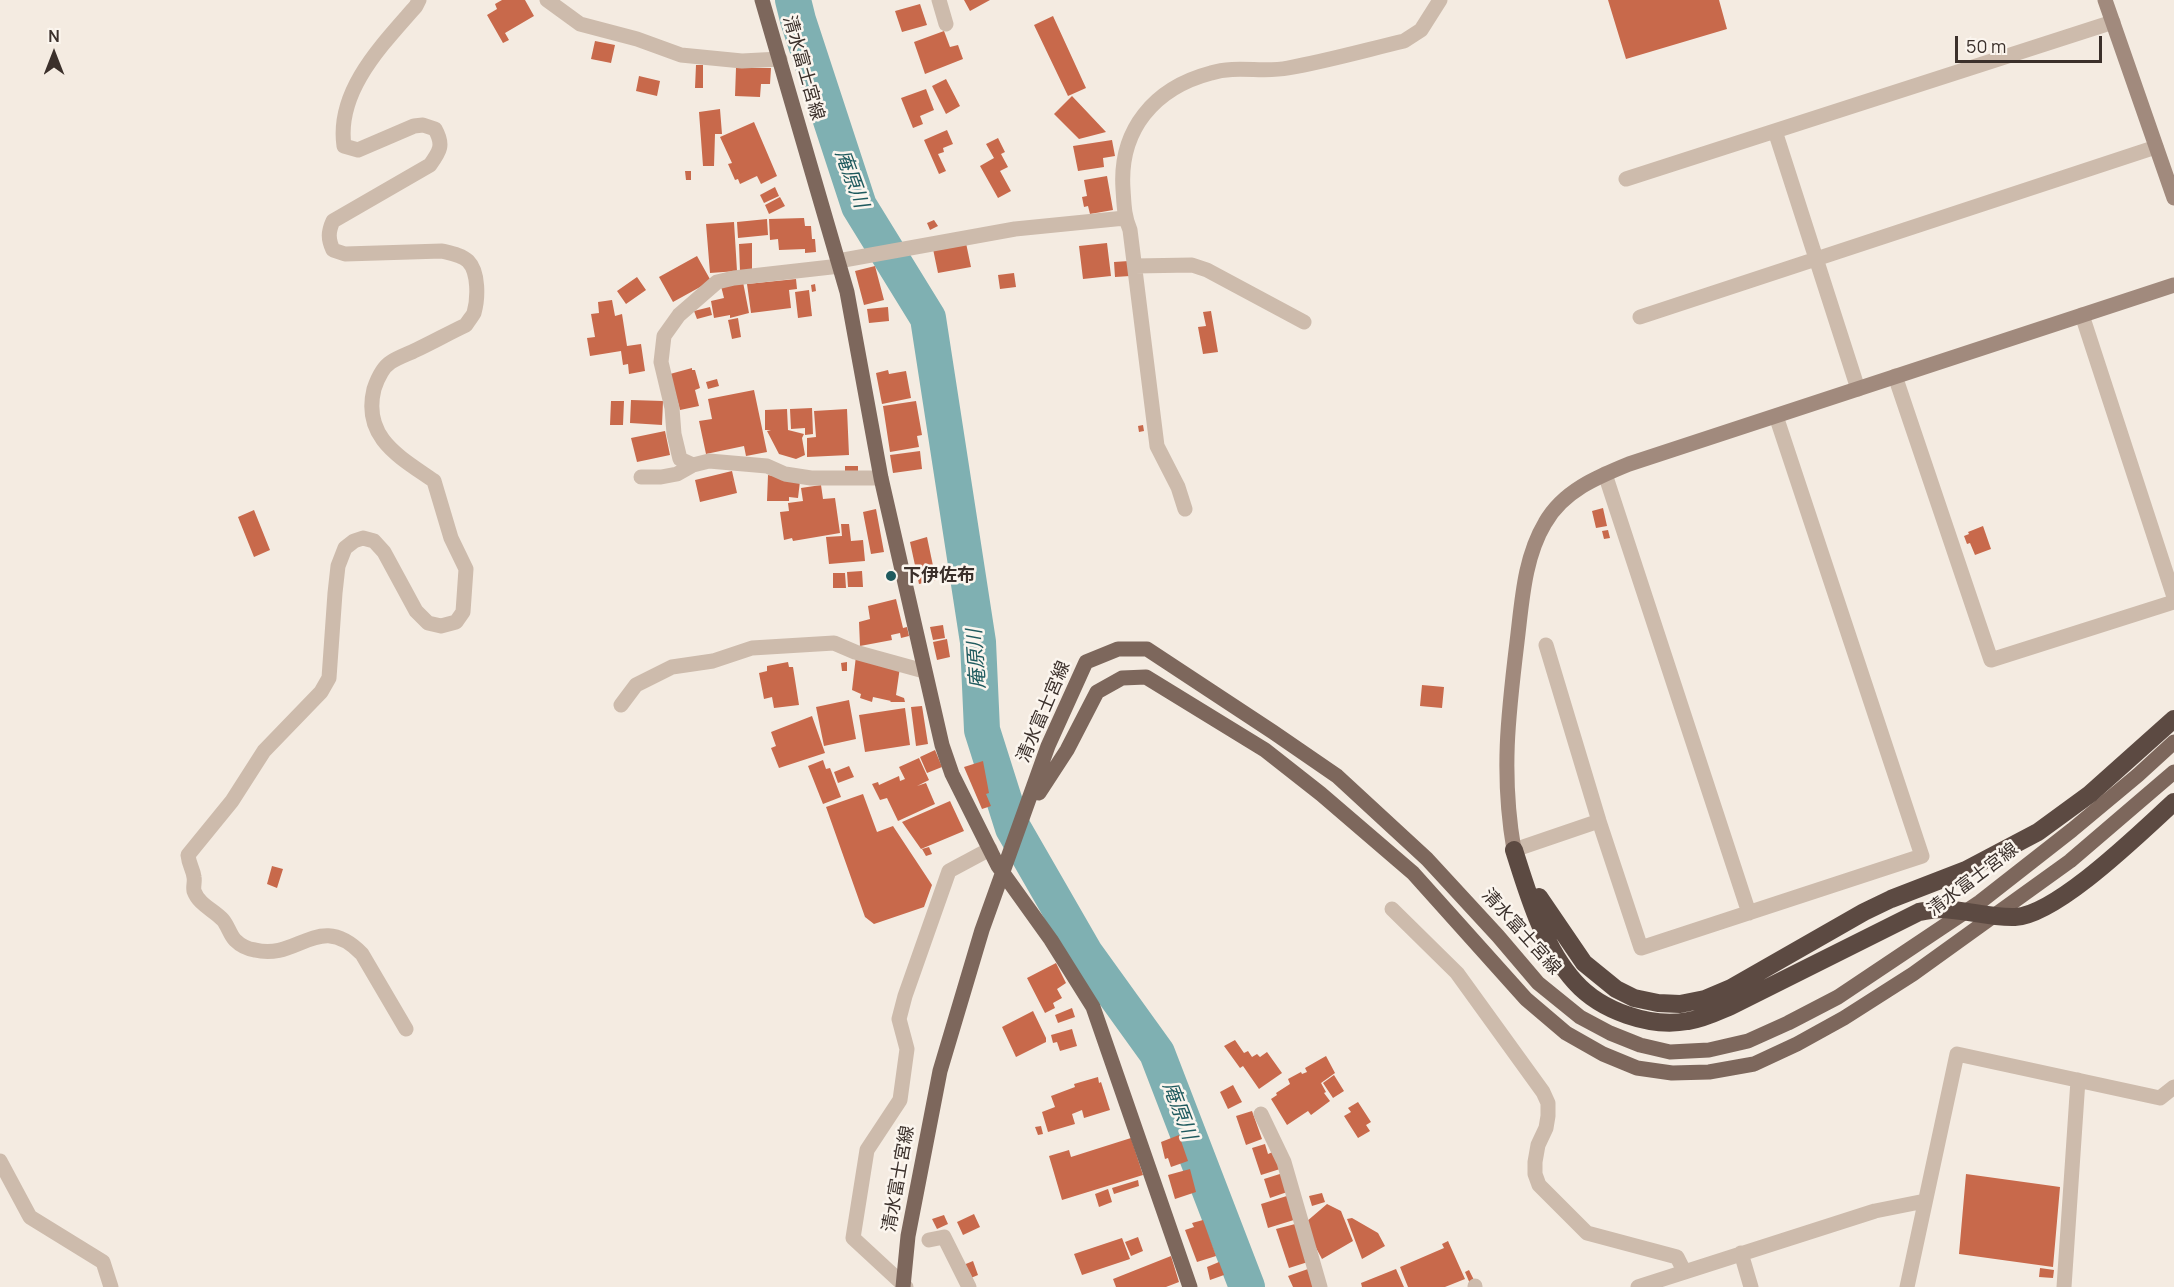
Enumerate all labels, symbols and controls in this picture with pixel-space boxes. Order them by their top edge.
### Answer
street label: 清水富士宮線 [778,13,828,123]
north arrow [24,24,84,84]
scale bar [1958,24,2105,62]
text: N [48,25,60,47]
text: 50 m [1966,34,2006,58]
water label: 庵原川 [829,147,873,211]
place label: 下伊佐布 [903,565,975,587]
marker: 下伊佐布 [884,569,898,583]
water label: 庵原川 [963,628,991,690]
street label: 清水富士宮線 [1013,658,1075,766]
street label: 清水富士宮線 [1923,839,2023,921]
street label: 清水富士宮線 [1477,885,1565,979]
water label: 庵原川 [1157,1079,1201,1143]
street label: 清水富士宮線 [879,1124,919,1234]

